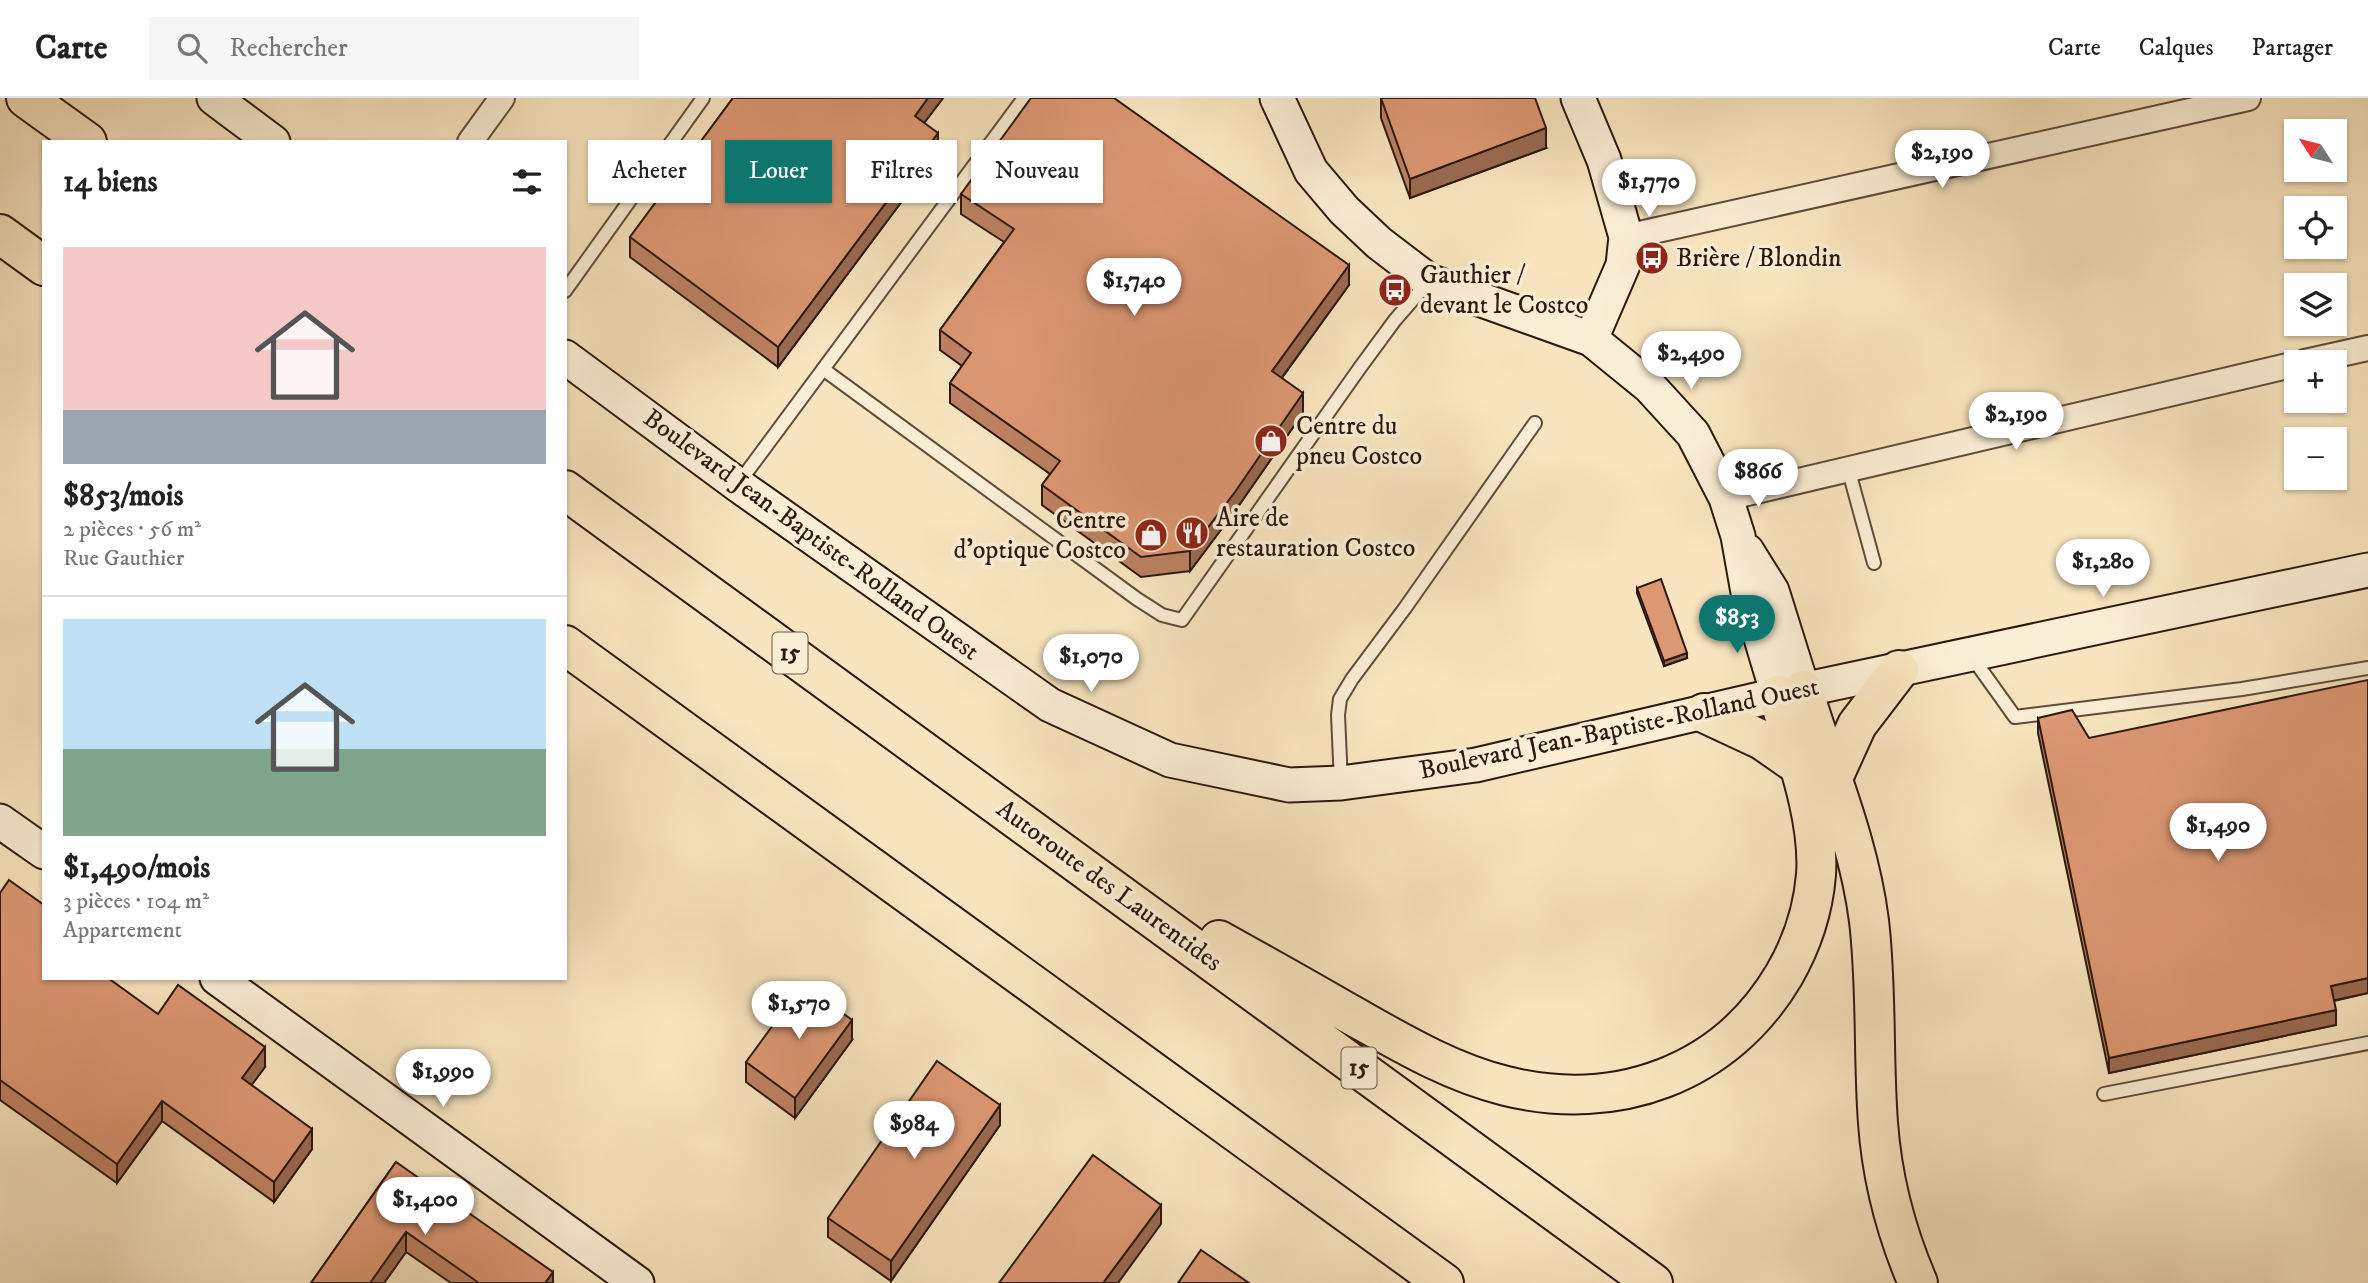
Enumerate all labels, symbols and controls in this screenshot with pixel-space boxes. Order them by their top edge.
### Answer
search box [149,17,639,80]
text: Carte [35,28,107,69]
icon: search [173,29,211,67]
text: Rechercher [229,32,348,65]
text: Carte [2048,33,2101,63]
text: Calques [2139,33,2214,63]
text: Partager [2252,33,2333,63]
north arrow [2284,119,2347,182]
map controls [2284,119,2347,490]
pin: $2,190 [1885,130,1999,190]
text: $2,190 [1911,138,1973,167]
chip: Acheter [588,140,711,203]
chip: Louer [725,140,832,203]
chip: Filtres [846,140,957,203]
chip: Nouveau [971,140,1103,203]
pin: $1,770 [1592,159,1706,219]
icon: filters [508,163,546,201]
text: 14 biens [63,164,158,201]
text: $1,770 [1618,167,1680,196]
button: locate [2284,196,2347,259]
bus stop icon: Brière / Blondin [1633,239,1671,277]
place label: Brière / Blondin [1676,242,1842,275]
pin: $1,740 [1077,258,1191,318]
place label: Gauthier / devant le Costco [1420,259,1588,322]
text: $1,740 [1102,266,1166,295]
bus stop icon: Gauthier / devant le Costco [1376,271,1414,309]
button: layers [2284,273,2347,336]
icon: home [242,292,368,418]
pin: $2,490 [1634,331,1748,391]
text: $2,490 [1657,339,1725,368]
button: + [2284,350,2347,413]
pin: $2,190 [1959,392,2073,452]
text: $2,190 [1985,400,2047,429]
street label: Boulevard Jean-Baptiste-Rolland Ouest [636,402,986,668]
place label: Centre du pneu Costco [1295,410,1422,473]
shop icon: Centre du pneu Costco [1252,422,1290,460]
button: − [2284,427,2347,490]
pin: $866 [1717,450,1799,509]
text: $866 [1734,457,1782,486]
text: $853/mois [63,478,183,515]
place label: Aire de restauration Costco [1216,502,1415,565]
place label: Centre d'optique Costco [954,504,1126,567]
restaurant icon: Aire de restauration Costco [1173,514,1211,552]
text: 2 pièces · 56 m² [63,515,201,544]
shop icon: Centre d'optique Costco [1132,516,1170,554]
pin: $1,280 [2046,540,2160,599]
text: Rue Gauthier [63,544,184,573]
text: $1,280 [2072,547,2134,576]
pin: $853 [1696,596,1778,655]
text: $853 [1715,603,1759,632]
road number: 15 [772,632,808,674]
pin: $1,070 [1034,634,1148,694]
text: $1,070 [1059,642,1123,671]
icon: home [242,664,368,790]
street label: Boulevard Jean-Baptiste-Rolland Ouest [1416,670,1822,788]
street label: Autoroute des Laurentides [990,793,1228,979]
pin: $1,490 [2161,804,2275,863]
text: $1,490 [2186,811,2250,840]
text: $1,490/mois [63,850,210,887]
text: 3 pièces · 104 m² [63,887,209,916]
text: Appartement [63,916,182,945]
pin: $1,570 [742,982,856,1041]
text: $1,570 [768,989,830,1018]
road number: 15 [1342,1048,1376,1088]
pin: $1,990 [386,1049,500,1109]
text: $1,990 [412,1057,474,1086]
pin: $984 [873,1102,955,1161]
text: $984 [890,1109,938,1138]
pin: $1,400 [368,1178,482,1237]
text: $1,400 [392,1185,458,1214]

